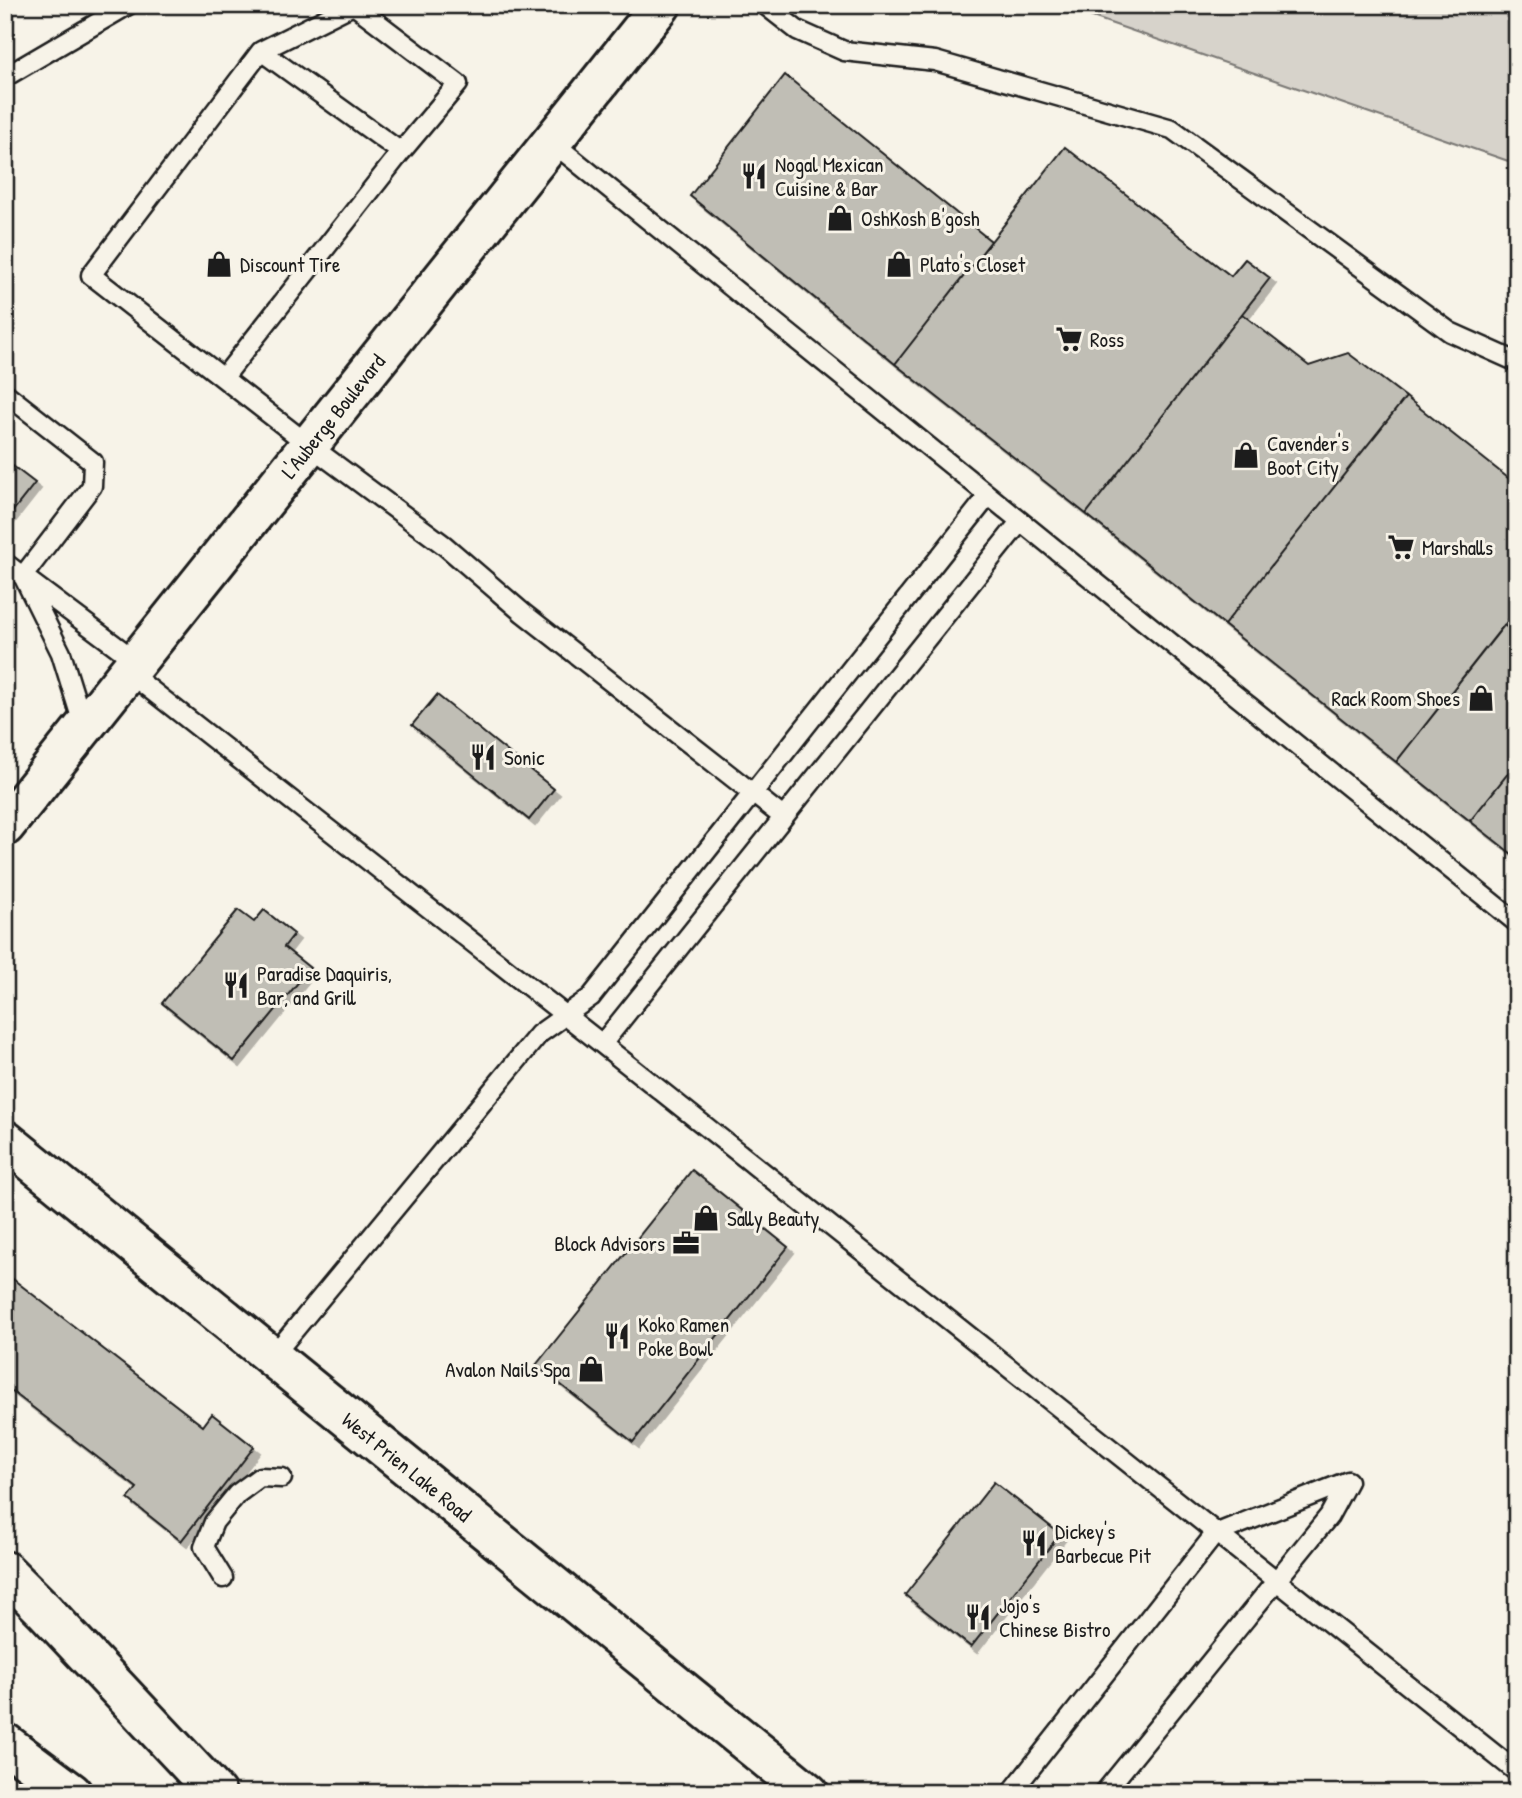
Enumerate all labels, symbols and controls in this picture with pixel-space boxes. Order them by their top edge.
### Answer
place label: Nogal Mexican Cuisine & Bar [775,150,883,203]
restaurant icon: Nogal Mexican Cuisine & Bar [739,161,769,191]
shop icon: OshKosh B'gosh [825,203,855,233]
place label: OshKosh B'gosh [861,204,980,233]
shop icon: Discount Tire [204,249,234,279]
shop icon: Plato's Closet [884,249,914,279]
place label: Discount Tire [240,250,340,279]
place label: Plato's Closet [920,250,1026,279]
supermarket icon: Ross [1054,324,1084,354]
place label: Ross [1090,325,1124,354]
street label: L'Auberge Boulevard [274,347,391,484]
place label: Cavender's Boot City [1267,429,1349,482]
shop icon: Cavender's Boot City [1231,440,1261,470]
supermarket icon: Marshalls [1386,532,1416,562]
place label: Marshalls [1422,533,1493,562]
shop icon: Rack Room Shoes [1466,683,1496,713]
place label: Rack Room Shoes [1332,684,1460,713]
restaurant icon: Sonic [468,742,498,772]
place label: Sonic [504,743,545,772]
place label: Paradise Daquiris, Bar, and Grill [257,959,392,1012]
restaurant icon: Paradise Daquiris, Bar, and Grill [221,970,251,1000]
shop icon: Sally Beauty [691,1203,721,1233]
place label: Sally Beauty [727,1204,819,1233]
office icon: Block Advisors [671,1228,701,1258]
place label: Block Advisors [554,1229,665,1258]
place label: Koko Ramen Poke Bowl [638,1310,729,1363]
restaurant icon: Koko Ramen Poke Bowl [602,1321,632,1351]
shop icon: Avalon Nails Spa [576,1354,606,1384]
place label: Avalon Nails Spa [445,1355,570,1384]
street label: West Prien Lake Road [336,1405,478,1528]
place label: Dickey's Barbecue Pit [1055,1517,1152,1570]
restaurant icon: Dickey's Barbecue Pit [1019,1528,1049,1558]
place label: Jojo's Chinese Bistro [999,1591,1110,1644]
restaurant icon: Jojo's Chinese Bistro [963,1602,993,1632]

